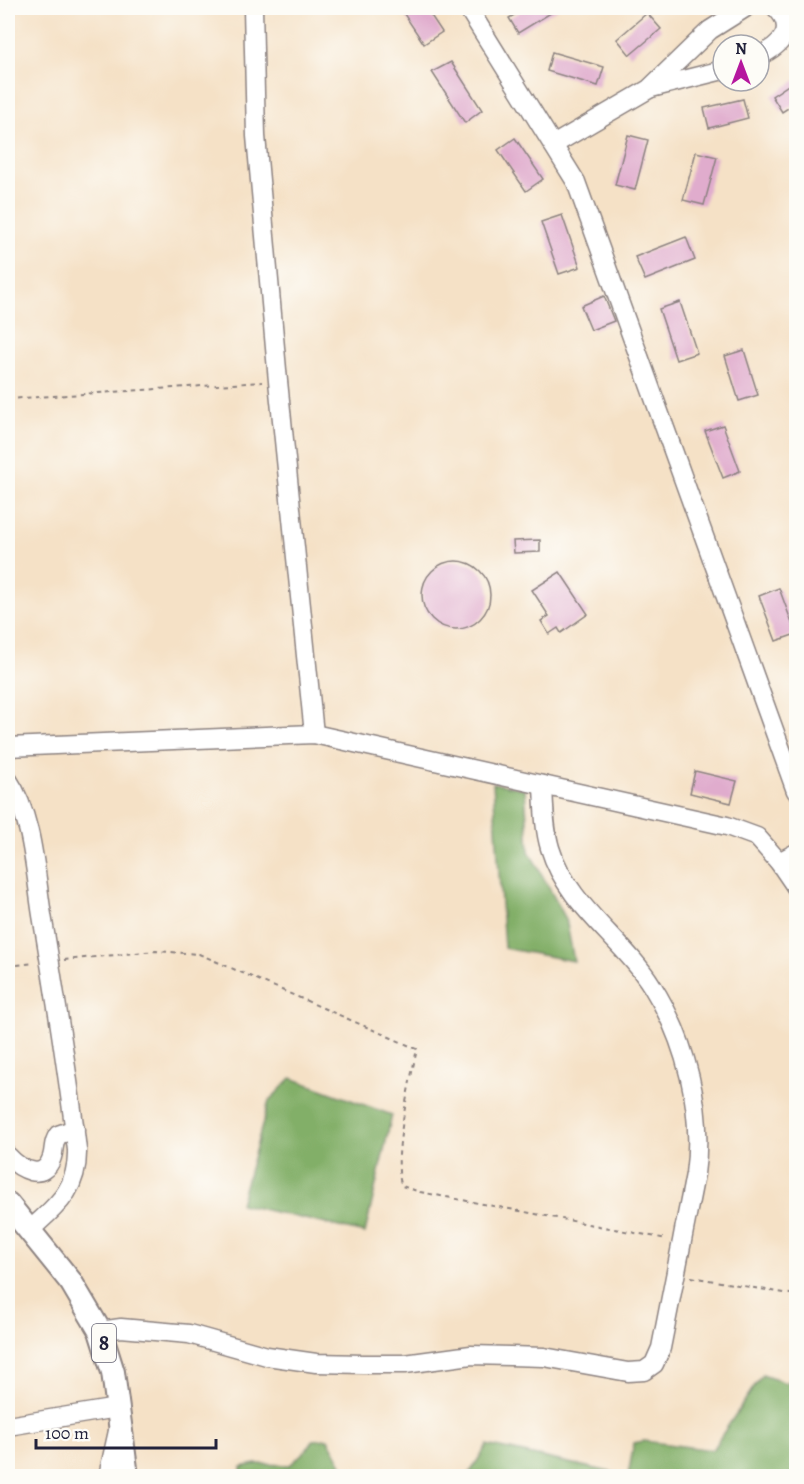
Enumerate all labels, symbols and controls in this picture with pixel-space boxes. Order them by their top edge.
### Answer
north arrow [711,33,771,93]
text: N [735,38,747,60]
road number: 8 [92,1324,116,1362]
scale bar [36,1412,216,1450]
text: 100 m [45,1421,89,1445]

